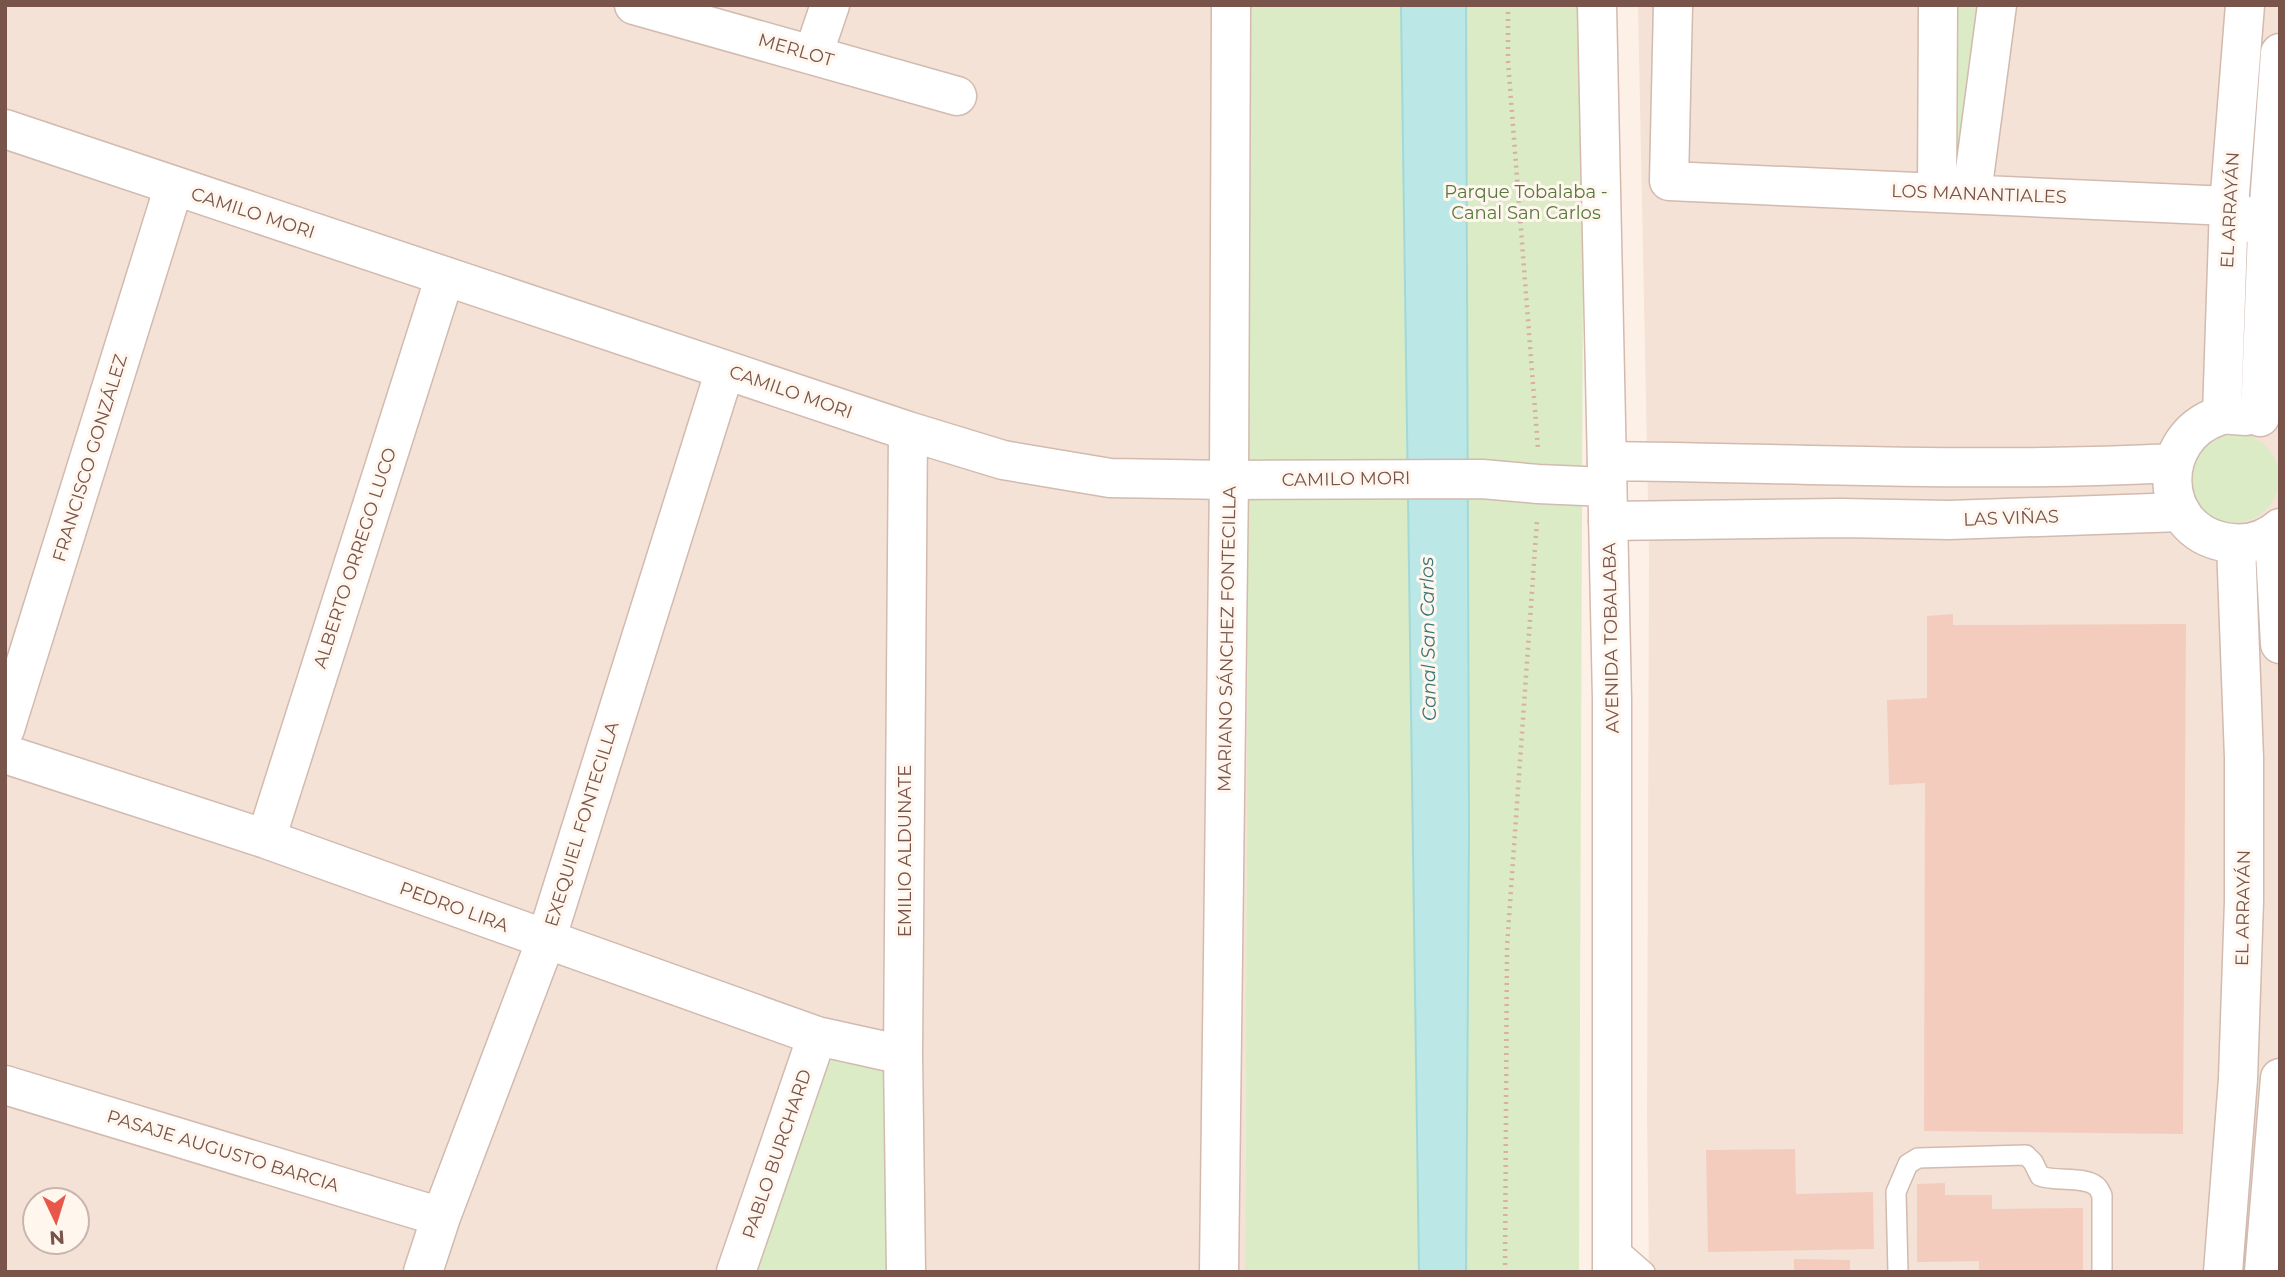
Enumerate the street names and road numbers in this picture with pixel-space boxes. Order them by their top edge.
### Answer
street label: MERLOT [756,29,837,71]
street label: EL ARRAYÁN [2216,151,2244,269]
street label: LOS MANANTIALES [1891,180,2067,208]
street label: CAMILO MORI [188,183,318,243]
street label: FRANCISCO GONZÁLEZ [48,351,132,564]
street label: CAMILO MORI [726,361,856,423]
street label: ALBERTO ORREGO LUCO [309,445,401,671]
street label: CAMILO MORI [1281,467,1411,491]
street label: MARIANO SÁNCHEZ FONTECILLA [1213,486,1241,792]
street label: LAS VIÑAS [1963,505,2059,531]
street label: AVENIDA TOBALABA [1598,542,1624,733]
street label: EXEQUIEL FONTECILLA [540,719,624,929]
street label: EMILIO ALDUNATE [894,765,916,937]
street label: EL ARRAYÁN [2231,850,2255,966]
street label: PEDRO LIRA [396,877,512,937]
street label: PABLO BURCHARD [738,1066,816,1242]
street label: PASAJE AUGUSTO BARCIA [104,1105,342,1197]

